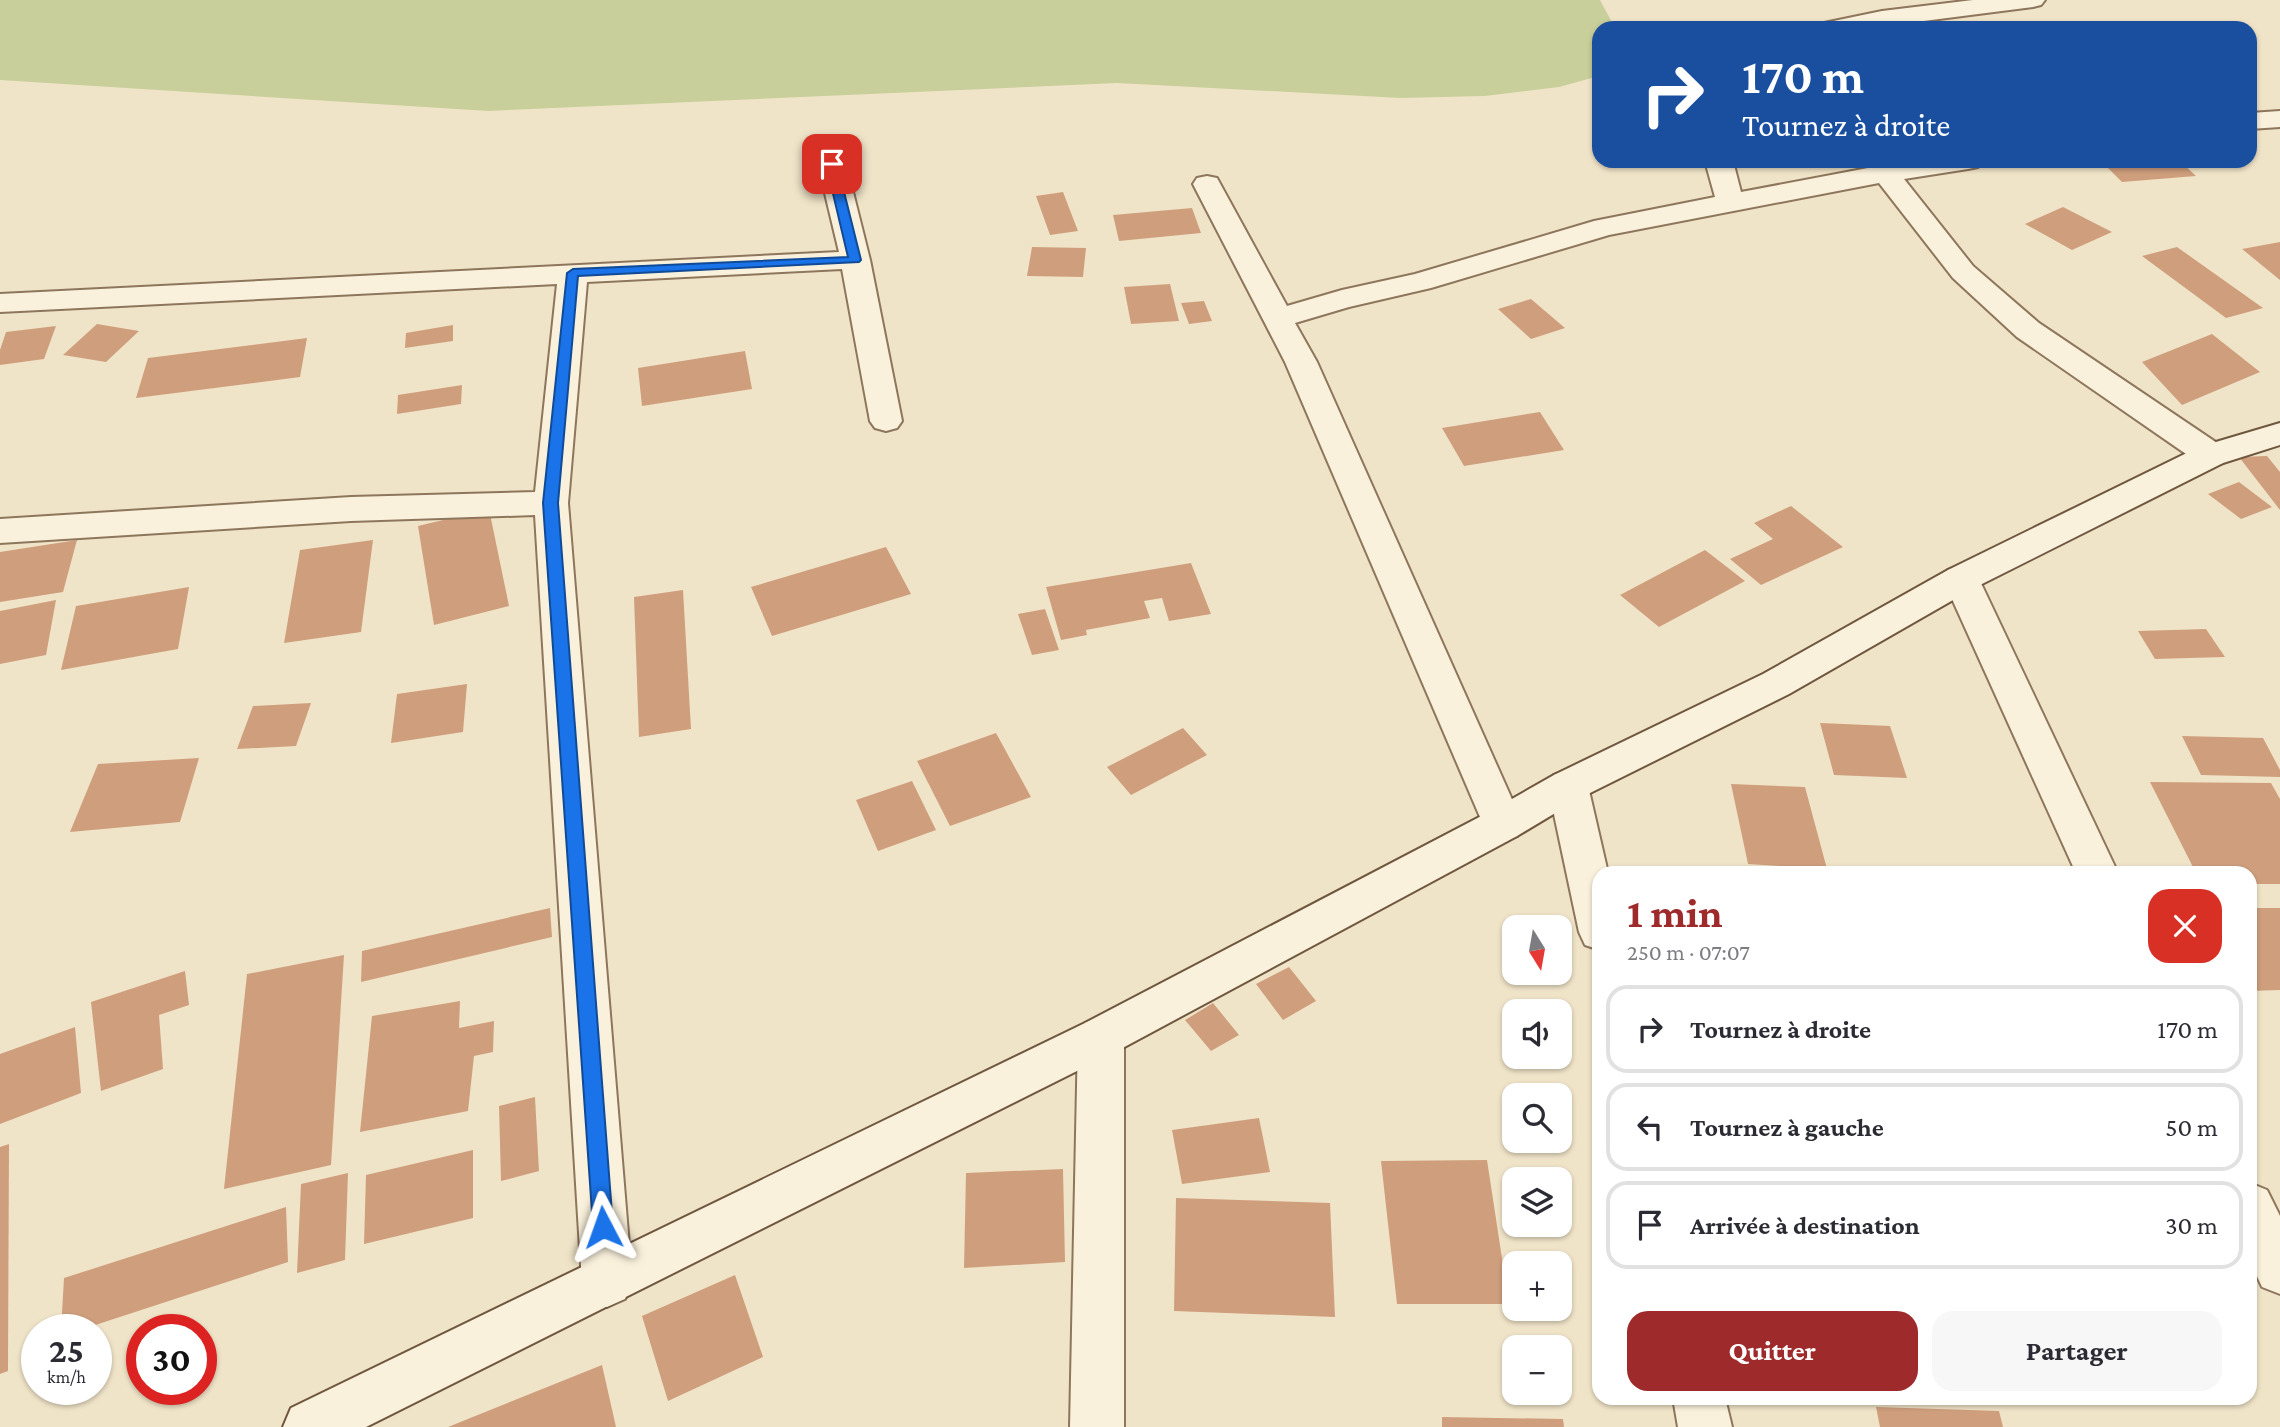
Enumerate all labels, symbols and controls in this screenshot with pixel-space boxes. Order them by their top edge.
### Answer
icon: right [1627,49,1718,140]
text: 170 m [1742,49,1864,104]
text: Tournez à droite [1742,107,1950,143]
pin [802,134,862,194]
icon: arrive [813,145,851,183]
text: 1 min [1627,889,1723,936]
button: close [2148,889,2222,963]
north arrow [1502,915,1572,985]
map controls [1502,915,1572,1405]
text: 250 m · 07:07 [1627,939,1750,965]
button: sound [1502,999,1572,1069]
icon: right [1631,1010,1669,1048]
text: Tournez à droite [1690,1015,1871,1044]
text: 170 m [2157,1015,2218,1044]
button: search [1502,1083,1572,1153]
icon: left [1631,1108,1669,1146]
text: Tournez à gauche [1690,1113,1884,1142]
text: 50 m [2165,1113,2218,1142]
button: layers [1502,1167,1572,1237]
position arrow [566,1190,640,1264]
icon: arrive [1631,1206,1669,1244]
text: Arrivée à destination [1690,1211,1920,1240]
text: 30 m [2165,1211,2218,1240]
button: + [1502,1251,1572,1321]
button: Quitter [1627,1311,1918,1391]
button: Partager [1932,1311,2222,1391]
speed limit sign: 30 [126,1314,217,1405]
text: 25 [49,1331,84,1370]
button: − [1502,1335,1572,1405]
text: km/h [47,1367,86,1387]

